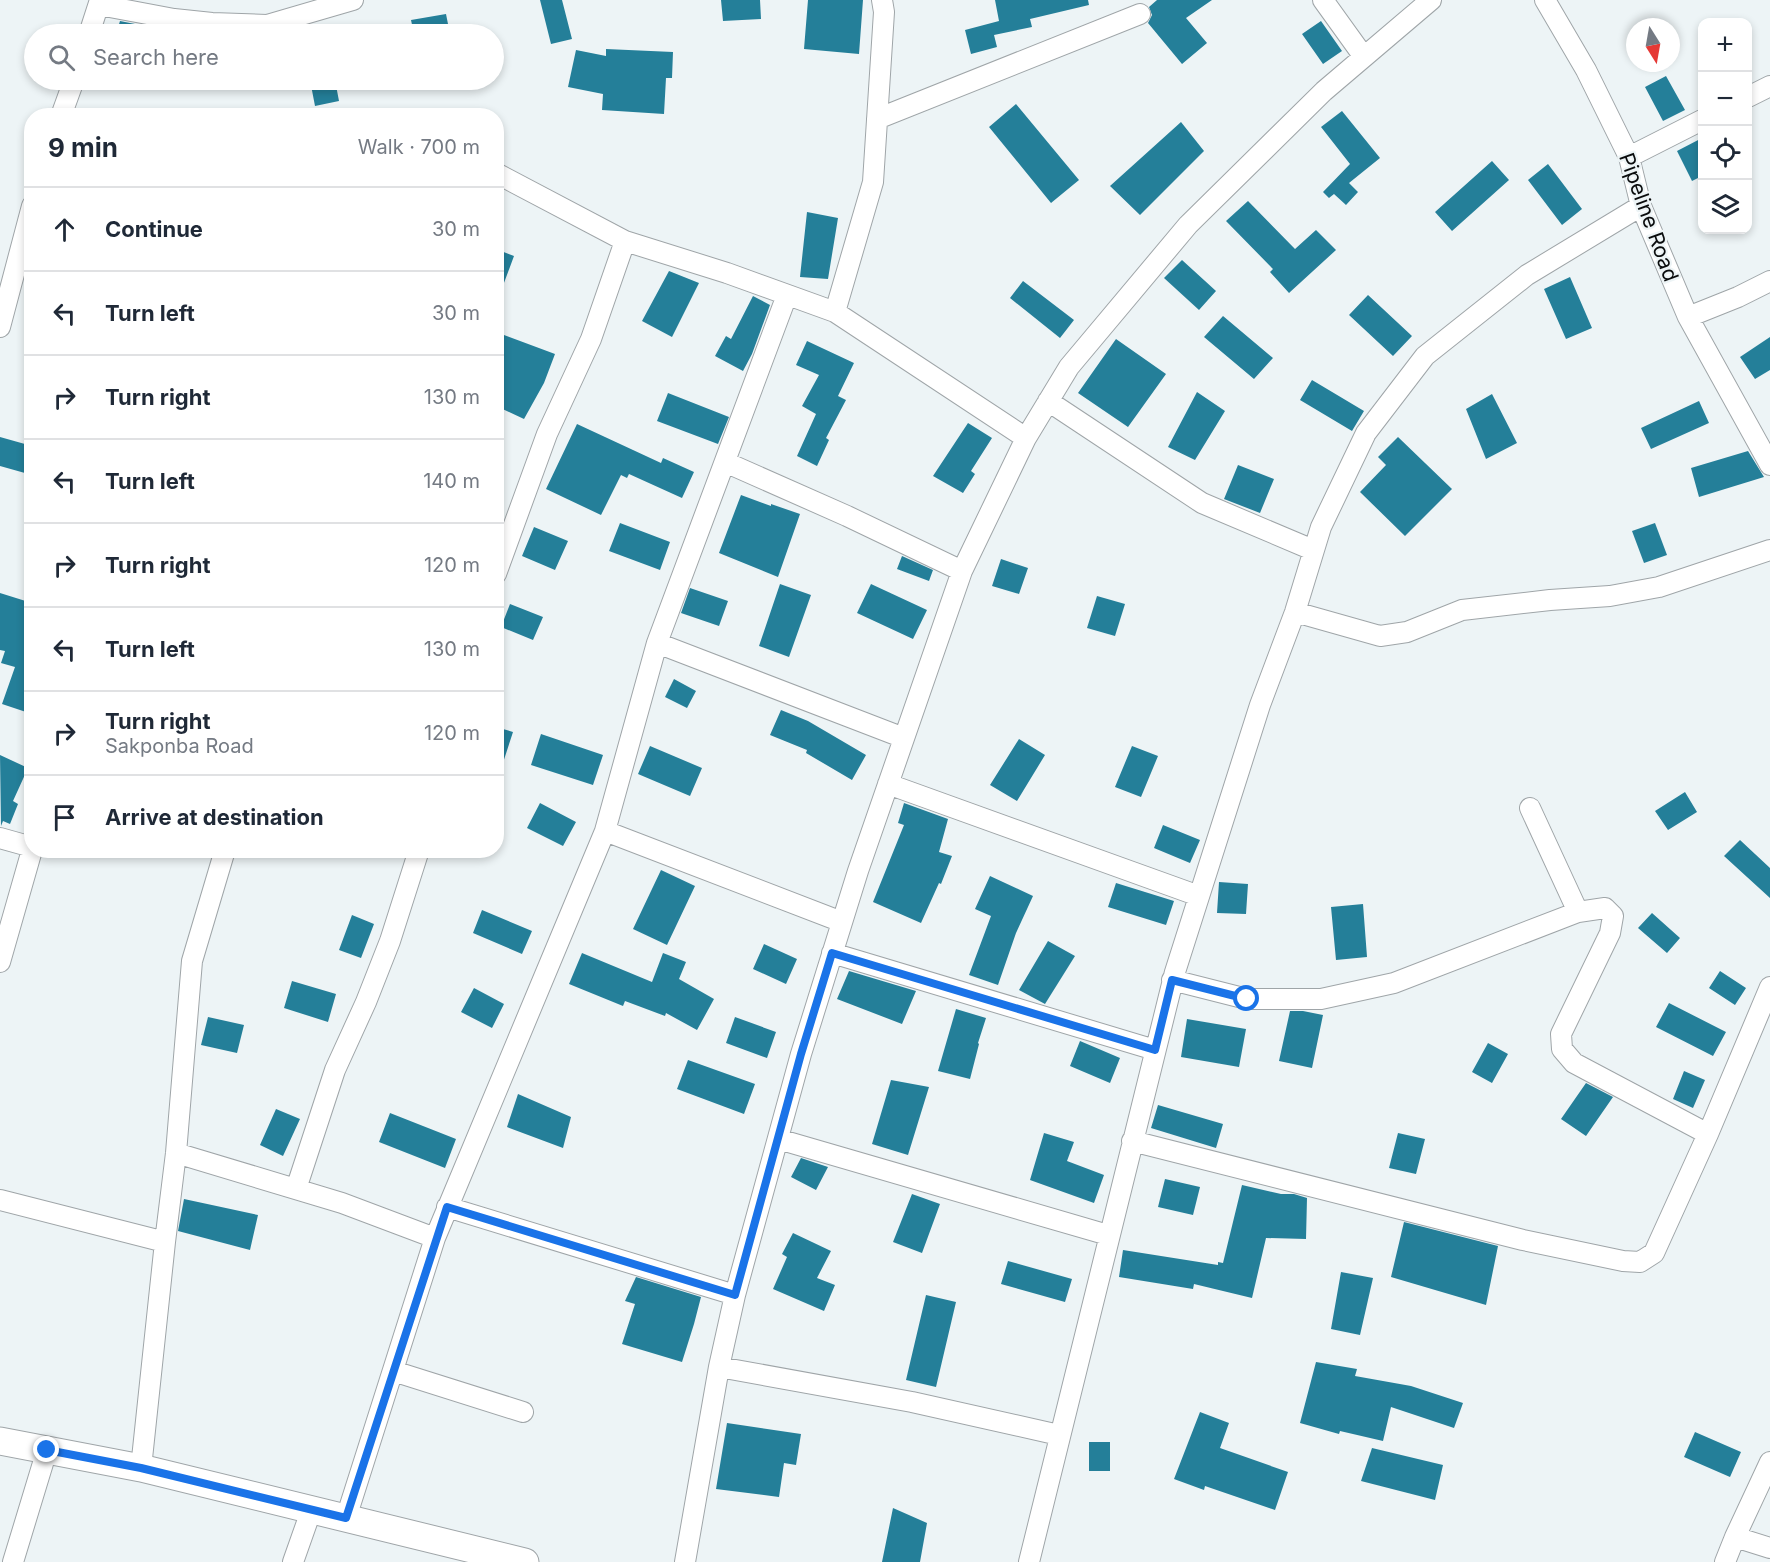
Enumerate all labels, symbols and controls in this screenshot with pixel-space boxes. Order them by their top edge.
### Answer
north arrow [1626,18,1680,72]
map controls [1698,18,1752,234]
button: + [1698,18,1752,72]
search box [24,24,504,90]
icon: search [45,41,78,74]
text: Search here [93,44,219,70]
button: − [1698,72,1752,126]
button: locate [1698,126,1752,180]
text: 9 min [48,132,118,163]
text: Walk · 700 m [358,135,480,159]
street label: Pipeline Road [1614,149,1684,285]
button: layers [1698,180,1752,234]
icon: ahead [48,213,81,246]
text: Continue [105,216,203,242]
text: 30 m [432,217,480,241]
icon: left [48,297,81,330]
text: Turn left [105,300,195,326]
text: 30 m [432,301,480,325]
icon: right [48,381,81,414]
text: Turn right [105,384,211,410]
text: 130 m [424,385,480,409]
icon: left [48,465,81,498]
text: Turn left [105,468,195,494]
text: 140 m [423,469,480,493]
icon: right [48,549,81,582]
text: Turn right [105,552,211,578]
text: 120 m [424,553,480,577]
icon: left [48,633,81,666]
text: Turn left [105,636,195,662]
text: 130 m [424,637,480,661]
text: Turn right [105,708,211,734]
icon: right [48,717,81,750]
text: 120 m [424,721,480,745]
text: Sakponba Road [105,734,254,758]
icon: arrive [48,801,81,834]
text: Arrive at destination [105,804,324,830]
route start [1233,985,1259,1011]
route end [33,1436,59,1462]

